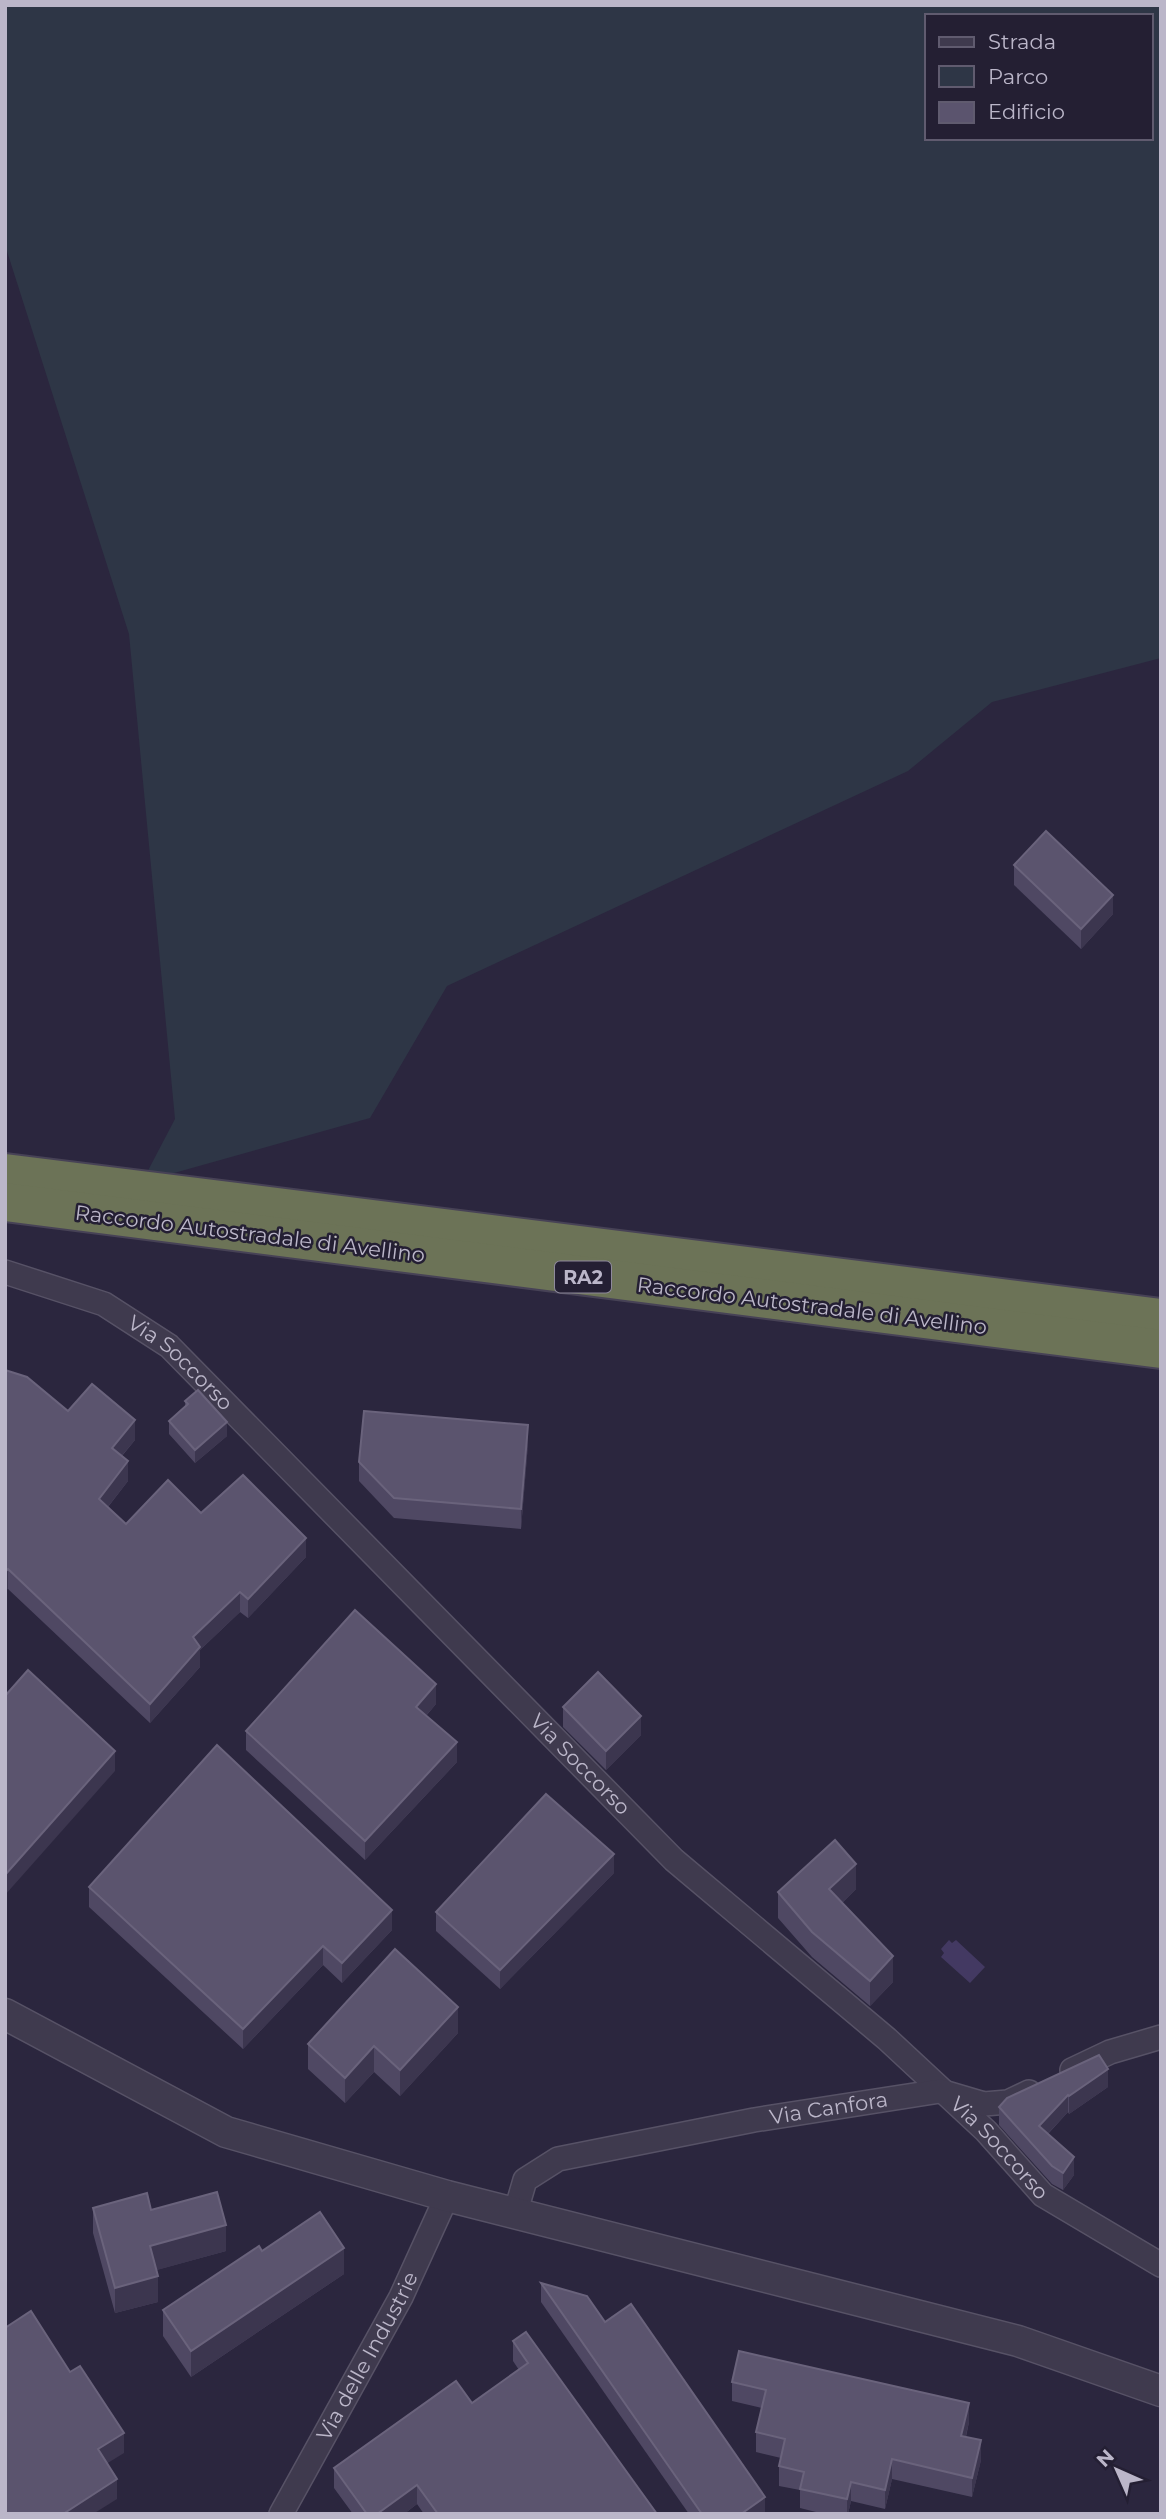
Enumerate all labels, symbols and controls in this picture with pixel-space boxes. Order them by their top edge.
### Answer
legend [925,14,1152,140]
text: Strada [988,29,1056,54]
text: Parco [988,64,1048,89]
text: Edificio [988,99,1065,124]
street label: Raccordo Autostradale di Avellino [74,1200,426,1267]
road number: RA2 [555,1261,611,1292]
street label: Raccordo Autostradale di Avellino [636,1272,988,1339]
street label: Via Soccorso [123,1310,238,1416]
street label: Via Soccorso [525,1708,636,1820]
street label: Via Canfora [768,2086,889,2129]
street label: Via Soccorso [945,2091,1054,2204]
street label: Via delle Industrie [311,2268,423,2445]
north arrow [1082,2435,1152,2505]
text: N [1092,2445,1119,2472]

